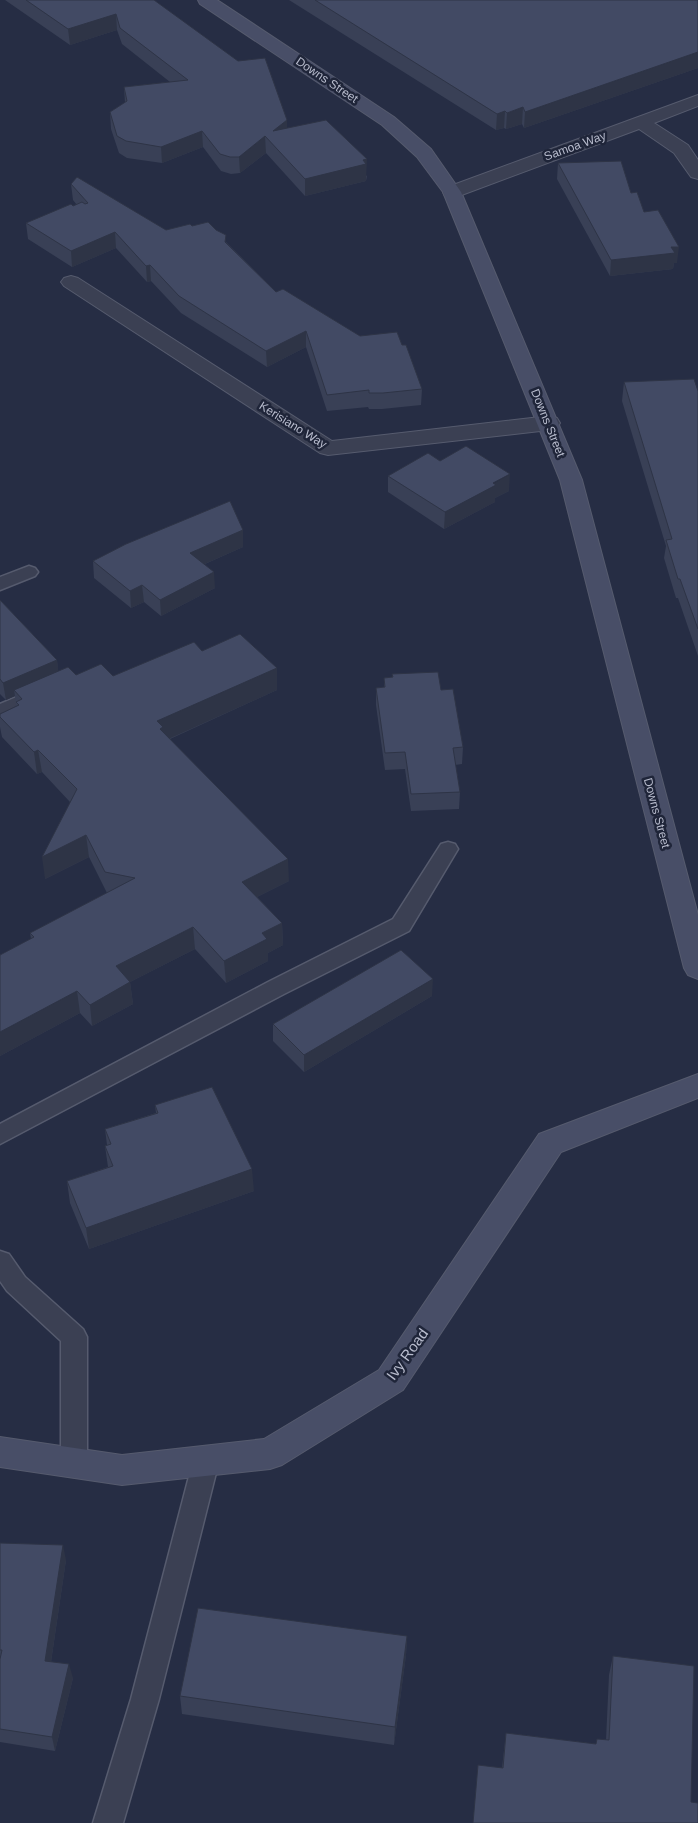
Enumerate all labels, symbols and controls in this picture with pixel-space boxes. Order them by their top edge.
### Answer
street label: Downs Street [293,54,361,106]
street label: Samoa Way [542,128,608,164]
street label: Downs Street [528,387,568,460]
street label: Kerisiano Way [257,399,329,451]
street label: Downs Street [641,776,673,850]
street label: Ivy Road [383,1325,431,1383]

